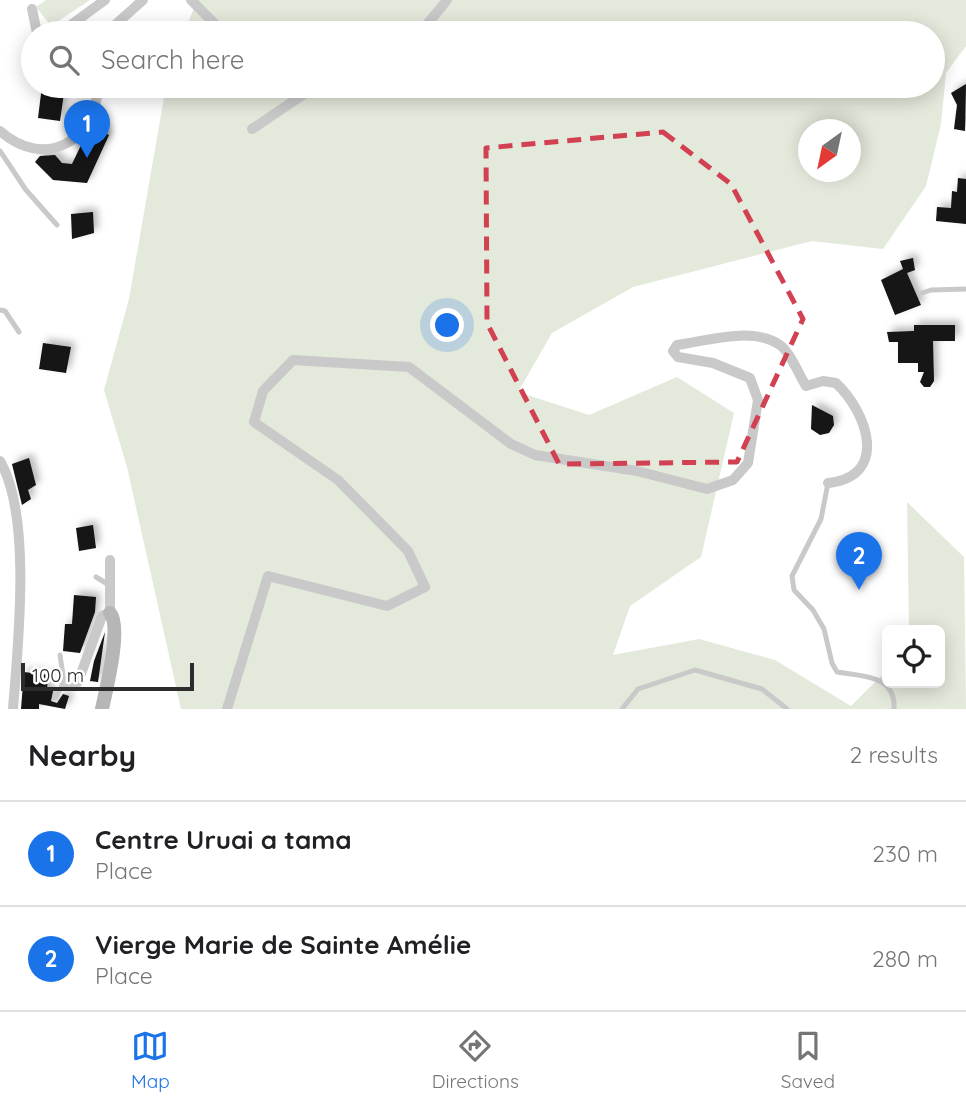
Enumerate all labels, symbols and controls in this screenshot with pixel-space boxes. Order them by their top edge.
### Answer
search box [21,21,945,98]
icon: search [45,41,83,79]
text: Search here [101,43,245,76]
pin: 1 [64,100,110,158]
north arrow [798,119,861,182]
your location [430,308,464,342]
pin: 2 [836,532,882,590]
map controls [882,625,945,688]
button: locate [882,625,945,688]
scale bar [21,660,194,692]
text: 100 m [32,663,84,687]
text: Nearby [28,736,136,774]
text: 2 results [849,740,938,769]
text: Centre Uruai a tama [95,823,352,856]
text: 1 [47,839,55,868]
text: 230 m [872,839,938,868]
text: Place [95,856,153,885]
text: Vierge Marie de Sainte Amélie [95,928,471,961]
text: 2 [44,944,58,973]
text: 280 m [872,944,938,973]
text: Place [95,961,153,990]
tab: Map [131,1027,170,1093]
tab: Directions [432,1027,519,1093]
tab: Saved [781,1027,835,1093]

